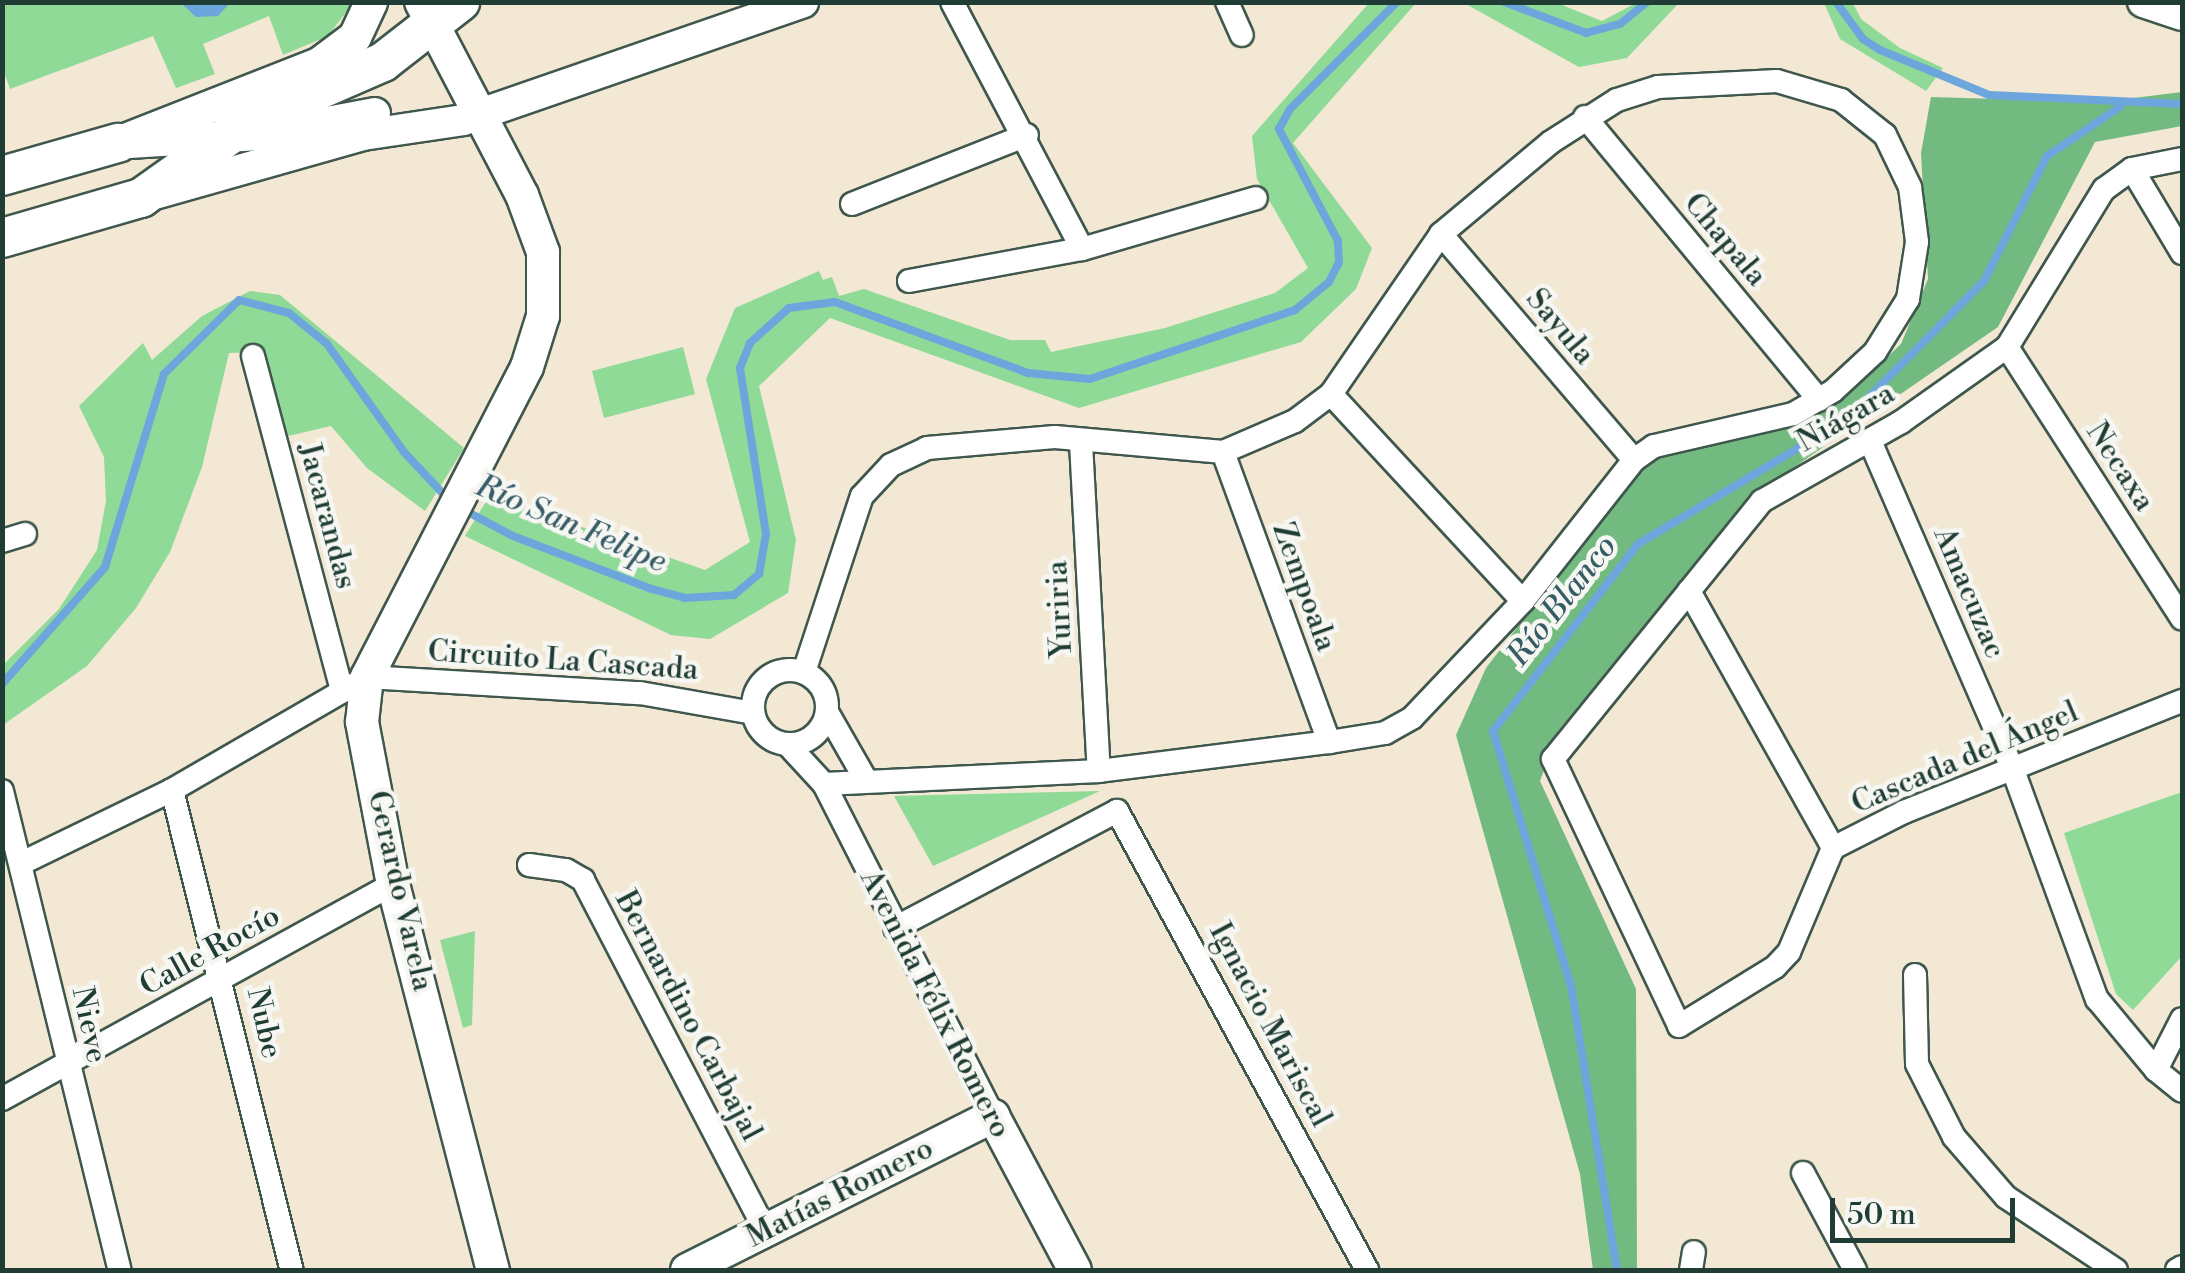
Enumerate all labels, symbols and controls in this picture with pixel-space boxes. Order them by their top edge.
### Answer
street label: Chapala [1676,186,1774,294]
street label: Sayula [1518,282,1602,372]
street label: Niágara [1791,376,1901,460]
street label: Necaxa [2078,416,2162,518]
street label: Jacarandas [290,439,364,593]
water label: Río San Felipe [470,467,672,581]
street label: Zempoala [1264,518,1344,656]
street label: Amacuzac [1925,522,2013,664]
water label: Río Blanco [1499,528,1625,674]
street label: Yuriria [1039,560,1081,658]
street label: Circuito La Cascada [427,634,699,688]
street label: Cascada del Ángel [1846,694,2084,822]
street label: Gerardo Varela [360,788,440,994]
street label: Avenida Félix Romero [852,864,1018,1144]
street label: Bernardino Carbajal [607,885,769,1147]
street label: Calle Rocío [134,898,286,1004]
street label: Ignacio Mariscal [1201,917,1339,1133]
street label: Nieve [63,984,115,1066]
street label: Nube [238,984,290,1062]
street label: Matías Romero [741,1130,939,1256]
scale bar [1835,1178,2020,1240]
text: 50 m [1847,1196,1916,1234]

